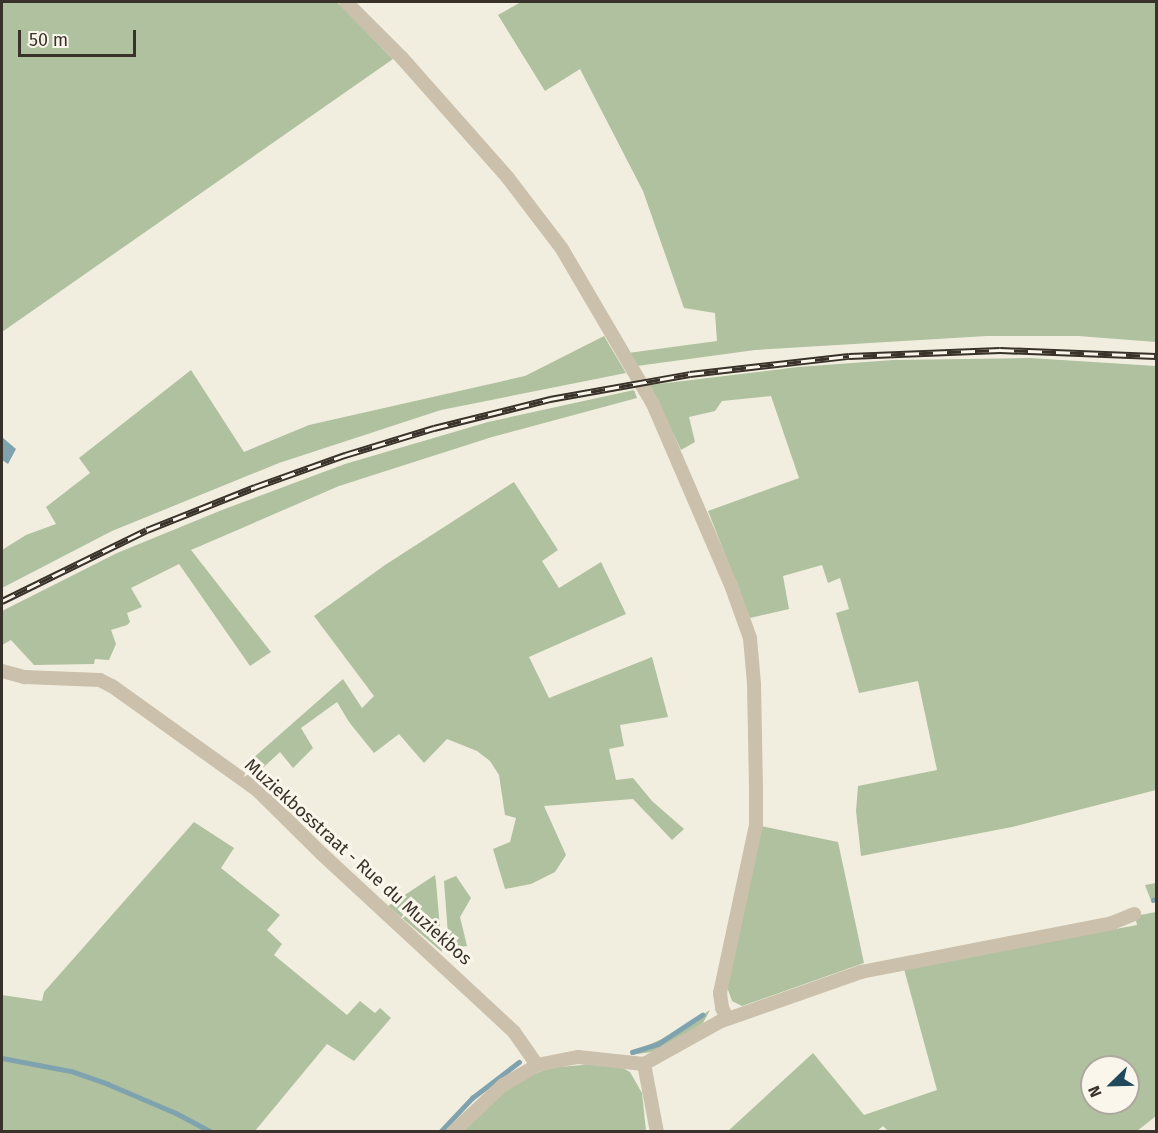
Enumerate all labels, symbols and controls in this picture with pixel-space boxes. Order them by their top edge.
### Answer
scale bar [21,18,140,56]
text: 50 m [29,29,68,51]
street label: Muziekbosstraat - Rue du Muziekbos [240,754,476,970]
north arrow [1080,1055,1140,1115]
text: N [1084,1083,1106,1100]

